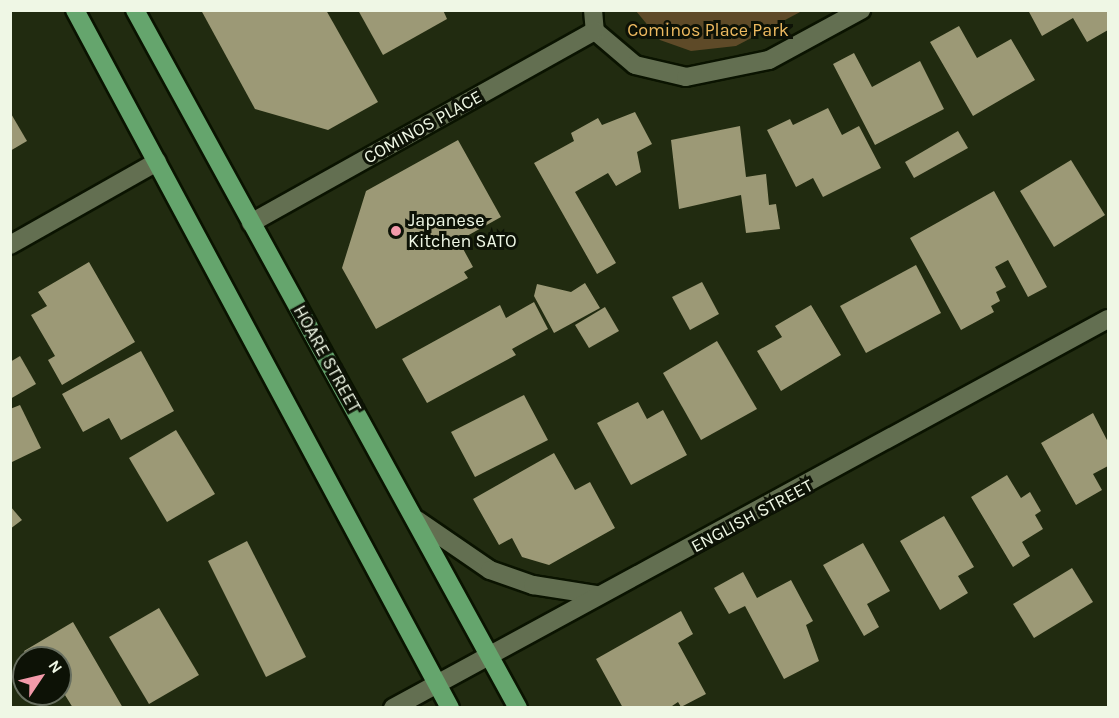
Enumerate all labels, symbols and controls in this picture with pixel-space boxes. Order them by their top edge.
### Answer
park label: Cominos Place Park [627,19,789,41]
street label: COMINOS PLACE [360,86,486,168]
place label: Japanese Kitchen SATO [408,210,517,252]
marker: Japanese Kitchen SATO [389,224,403,238]
street label: HOARE STREET [289,301,365,417]
street label: ENGLISH STREET [687,475,817,557]
north arrow [12,646,72,706]
text: N [44,656,67,677]

